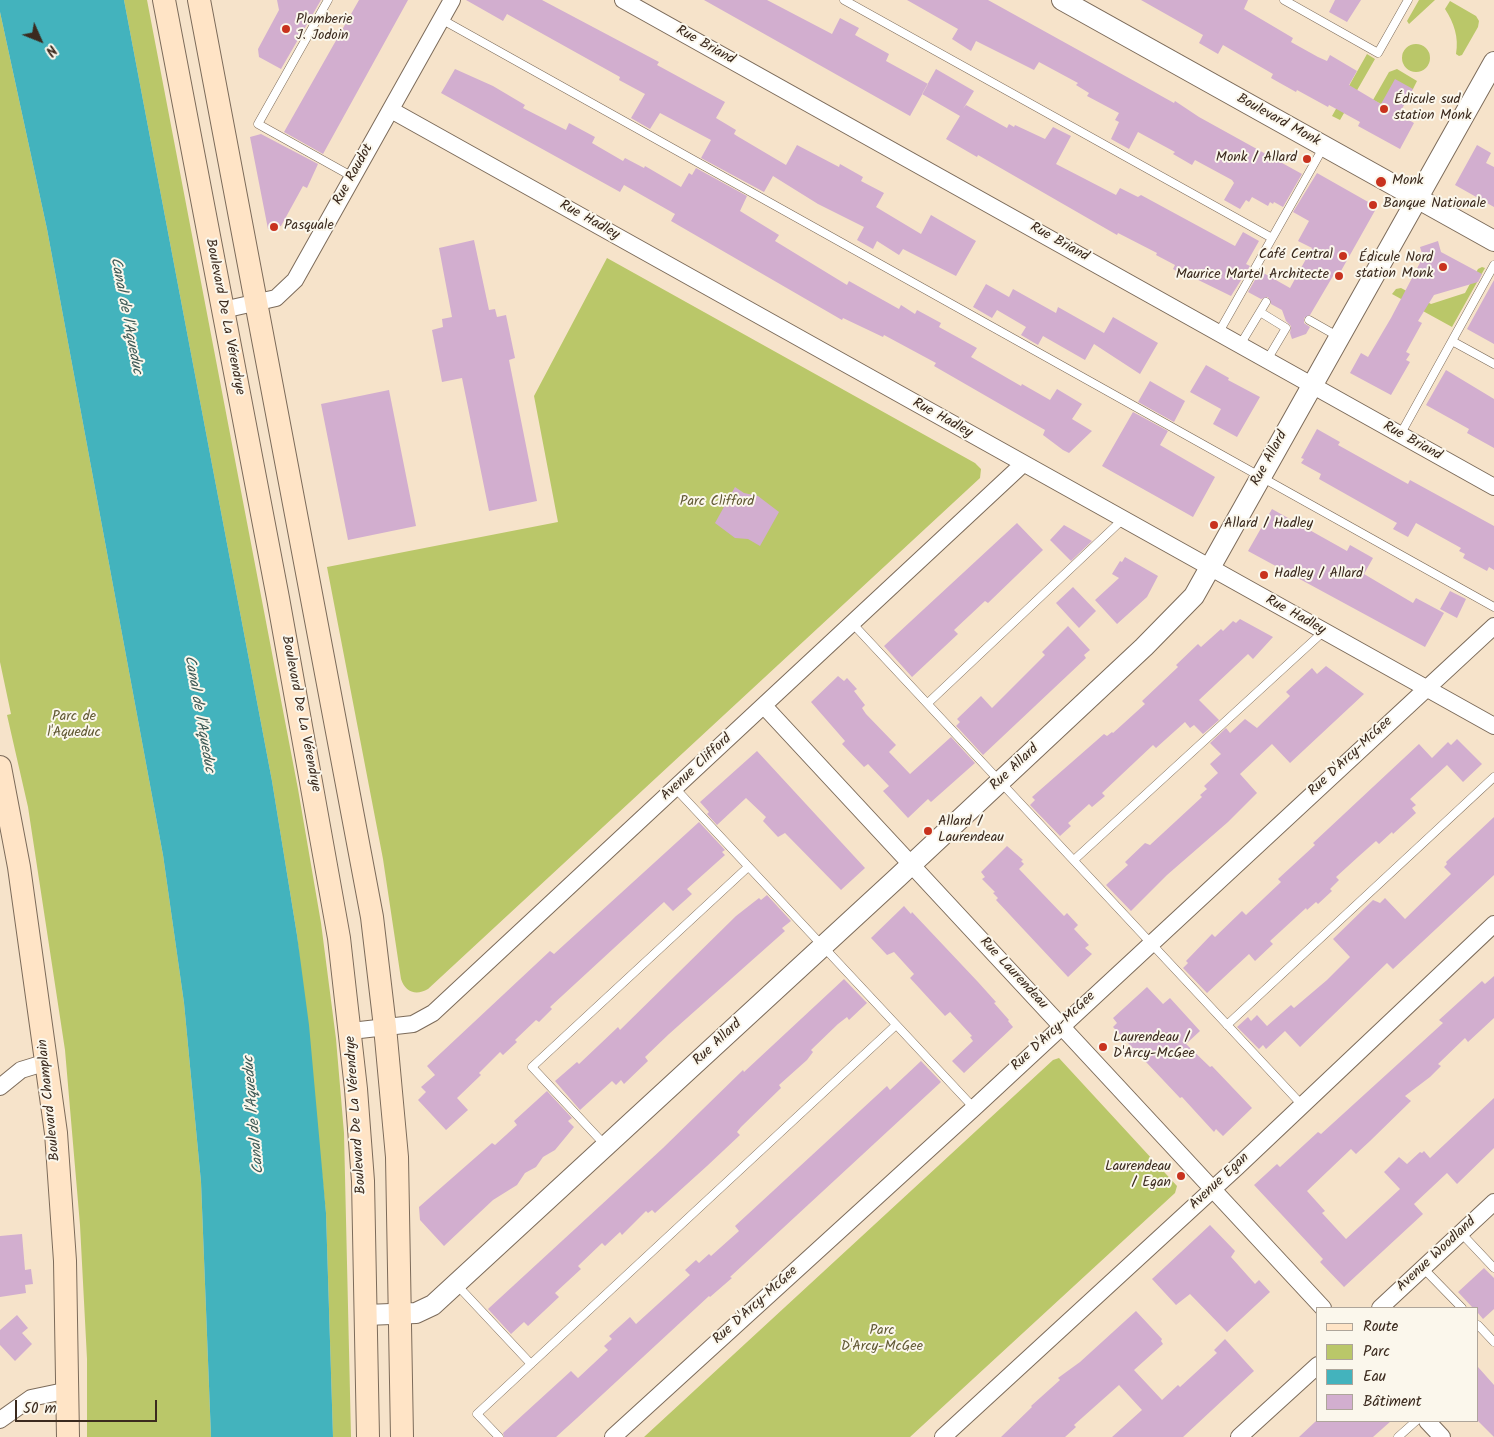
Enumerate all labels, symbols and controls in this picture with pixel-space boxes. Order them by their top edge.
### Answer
place label: Plomberie J. Jodoin [296,13,352,46]
north arrow [15,15,65,65]
marker: Plomberie J. Jodoin [280,23,292,35]
street label: Rue Briand [673,23,737,69]
text: N [40,40,62,61]
street label: Boulevard Monk [1233,91,1323,151]
place label: Édicule sud station Monk [1394,93,1472,125]
marker: Édicule sud station Monk [1378,103,1390,115]
street label: Rue Raudot [330,142,378,208]
place label: Monk / Allard [1216,151,1297,167]
marker: Monk / Allard [1301,153,1313,165]
place label: Monk [1392,174,1423,190]
marker: Monk [1374,175,1388,189]
place label: Banque Nationale [1383,197,1486,213]
street label: Rue Hadley [556,198,622,244]
marker: Banque Nationale [1367,199,1379,211]
place label: Pasquale [284,219,334,235]
street label: Rue Briand [1027,220,1091,266]
marker: Pasquale [268,221,280,233]
street label: Boulevard De La Vérendrye [201,238,247,396]
place label: Café Central [1259,248,1333,264]
marker: Café Central [1337,250,1349,262]
place label: Édicule Nord station Monk [1355,251,1433,284]
water label: Canal de l'Aqueduc [105,256,145,376]
marker: Édicule Nord station Monk [1437,261,1449,273]
place label: Maurice Martel Architecte [1176,268,1329,284]
marker: Maurice Martel Architecte [1333,270,1345,282]
street label: Rue Hadley [909,396,975,442]
street label: Rue Briand [1380,419,1444,465]
street label: Rue Allard [1248,429,1292,489]
park label: Parc Clifford [680,495,754,511]
place label: Allard / Hadley [1224,517,1313,533]
marker: Allard / Hadley [1208,519,1220,531]
place label: Hadley / Allard [1274,567,1363,583]
marker: Hadley / Allard [1258,569,1270,581]
street label: Rue Hadley [1262,593,1328,639]
street label: Boulevard De La Vérendrye [277,635,323,793]
water label: Canal de l'Aqueduc [179,654,217,774]
park label: Parc de l'Aqueduc [47,710,101,742]
street label: Rue D'Arcy-McGee [1306,714,1396,800]
street label: Avenue Clifford [658,731,736,805]
street label: Rue Allard [987,741,1043,795]
place label: Allard / Laurendeau [938,815,1004,848]
marker: Allard / Laurendeau [922,825,934,837]
street label: Rue Laurendeau [975,934,1051,1014]
street label: Rue D'Arcy-McGee [1009,989,1099,1075]
street label: Rue Allard [690,1016,746,1070]
place label: Laurendeau / D'Arcy-McGee [1113,1031,1195,1064]
street label: Boulevard De La Vérendrye [343,1035,371,1195]
street label: Boulevard Champlain [35,1038,65,1162]
marker: Laurendeau / D'Arcy-McGee [1097,1041,1109,1053]
water label: Canal de l'Aqueduc [241,1055,269,1175]
street label: Avenue Egan [1187,1150,1253,1214]
place label: Laurendeau / Egan [1105,1160,1171,1192]
marker: Laurendeau / Egan [1175,1170,1187,1182]
street label: Avenue Woodland [1394,1214,1480,1296]
street label: Rue D'Arcy-McGee [710,1263,802,1349]
legend [1316,1307,1479,1422]
text: Route [1363,1315,1398,1339]
park label: Parc D'Arcy-McGee [841,1324,923,1356]
text: Parc [1363,1340,1390,1364]
text: Eau [1363,1365,1386,1389]
scale bar [18,1390,160,1422]
text: Bâtiment [1363,1390,1422,1414]
text: 50 m [23,1397,57,1421]

